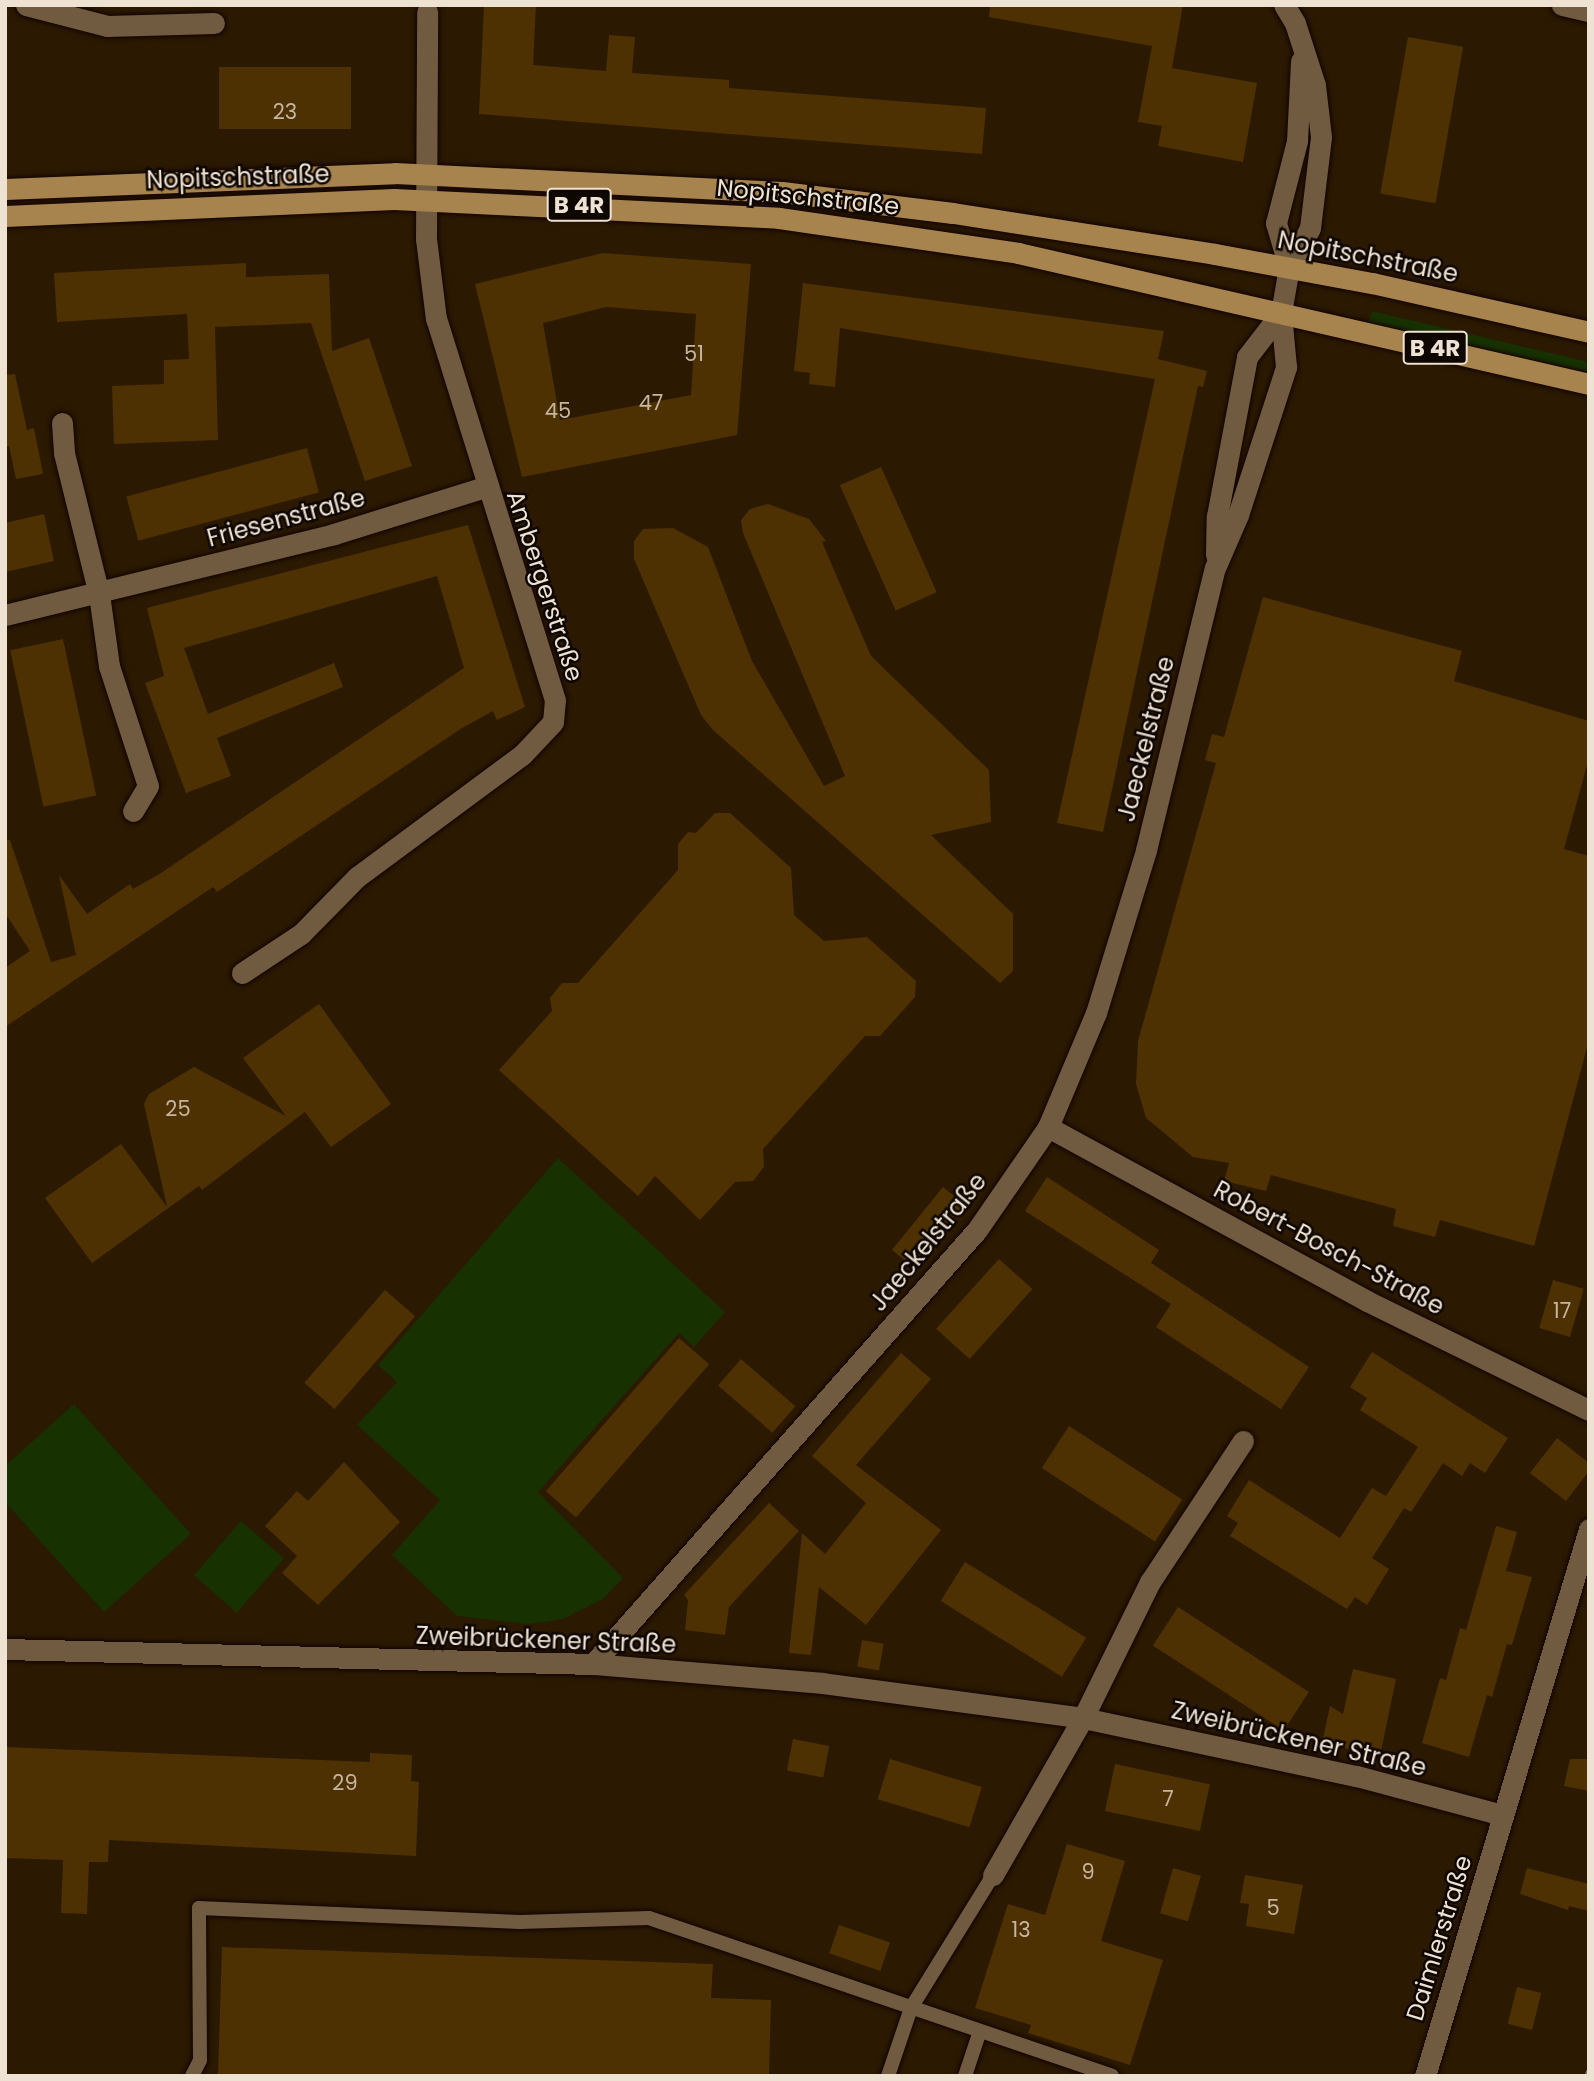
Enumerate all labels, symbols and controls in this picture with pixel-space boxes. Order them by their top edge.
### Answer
house number: 23 [273,99,297,125]
street label: Nopitschstraße [146,159,330,195]
street label: Nopitschstraße [715,173,901,221]
road number: B 4R [546,186,612,224]
street label: Nopitschstraße [1275,225,1461,289]
road number: B 4R [1402,328,1468,368]
house number: 51 [684,341,704,367]
house number: 47 [639,390,663,416]
house number: 45 [545,398,571,424]
street label: Friesenstraße [204,483,368,553]
street label: Ambergerstraße [501,487,589,685]
street label: Jaeckelstraße [1112,653,1180,825]
house number: 25 [165,1096,191,1122]
street label: Jaeckelstraße [864,1167,992,1317]
street label: Robert-Bosch-Straße [1209,1175,1449,1321]
house number: 17 [1553,1298,1571,1324]
street label: Zweibrückener Straße [415,1621,677,1659]
street label: Zweibrückener Straße [1169,1696,1429,1782]
house number: 29 [332,1770,358,1796]
house number: 7 [1162,1786,1174,1812]
street label: Daimlerstraße [1400,1852,1478,2024]
house number: 9 [1081,1859,1095,1885]
house number: 5 [1266,1895,1280,1921]
house number: 13 [1011,1917,1031,1943]

